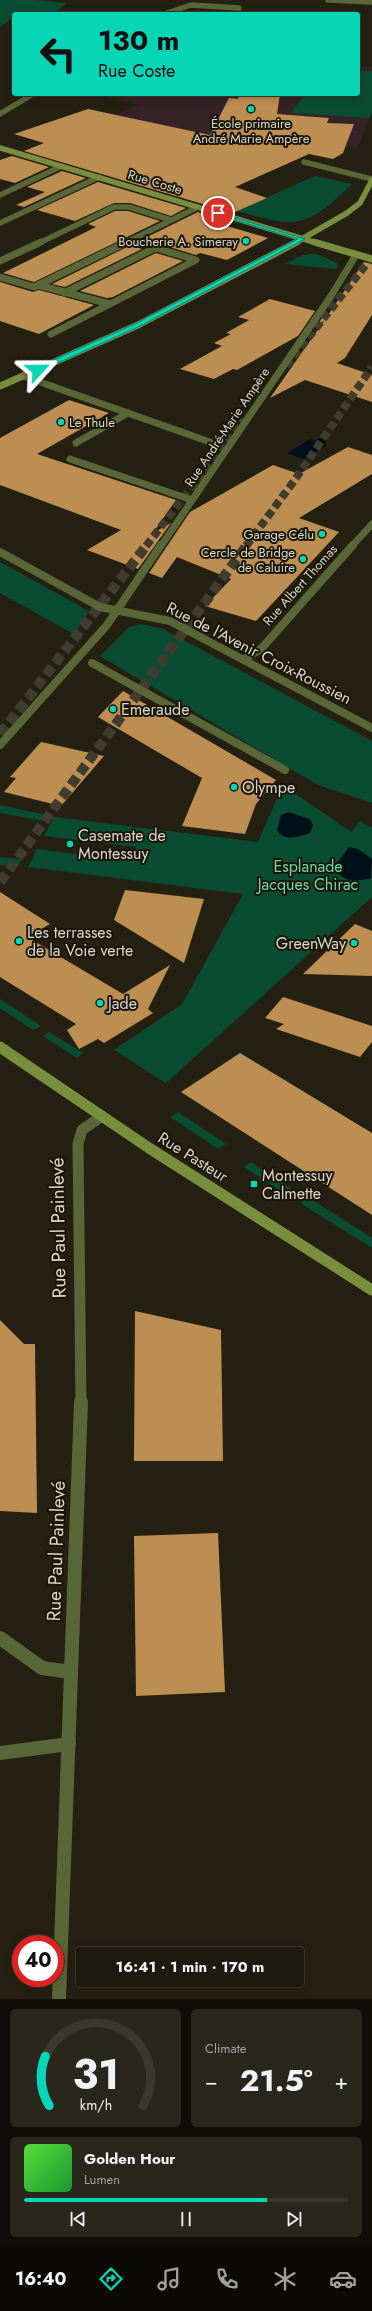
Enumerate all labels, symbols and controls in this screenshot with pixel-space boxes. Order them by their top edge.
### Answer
text: 130 m [98,20,180,61]
icon: left [32,28,84,80]
text: Rue Coste [98,58,175,84]
marker: École primaire André Marie Ampère [246,104,256,114]
place label: École primaire André Marie Ampère [193,114,310,148]
street label: Rue Coste [126,165,185,199]
pin [201,196,235,230]
icon: arrive [207,202,229,224]
place label: Boucherie A. Simeray [118,232,238,251]
marker: Boucherie A. Simeray [241,236,251,246]
position arrow [17,349,59,391]
street label: Rue André-Marie Ampère [180,363,274,490]
place label: Le Thule [69,413,115,432]
marker: Le Thule [56,417,66,427]
place label: Garage Célu [244,525,314,544]
marker: Garage Célu [317,529,327,539]
street label: Rue Albert Thomas [258,540,342,630]
place label: Cercle de Bridge de Caluire [201,543,295,577]
marker: Cercle de Bridge de Caluire [298,554,308,564]
street label: Rue de l'Avenir Croix-Roussien [162,596,356,710]
place label: Emeraude [121,698,189,721]
marker: Emeraude [108,704,118,714]
place label: Olympe [242,776,295,799]
marker: Olympe [229,782,239,792]
place label: Casemate de Montessuy [78,824,166,865]
marker: Casemate de Montessuy [65,839,75,849]
park label: Esplanade Jacques Chirac [256,855,358,896]
place label: Les terrasses de la Voie verte [27,921,133,962]
place label: GreenWay [276,932,347,955]
marker: Les terrasses de la Voie verte [14,936,24,946]
marker: GreenWay [349,938,359,948]
place label: Jade [106,992,137,1015]
marker: Jade [95,998,105,1008]
street label: Rue Pasteur [153,1126,233,1188]
street label: Rue Paul Painlevé [43,1157,73,1299]
place label: Montessuy Calmette [262,1164,333,1205]
marker: Montessuy Calmette [249,1179,259,1189]
street label: Rue Paul Painlevé [40,1480,72,1622]
speed limit sign: 40 [12,1935,64,1987]
text: 16:41 · 1 min · 170 m [116,1956,264,1978]
text: Climate [205,2039,246,2058]
text: 31 [72,2044,119,2105]
text: 21.5° [240,2059,313,2102]
text: − [205,2065,218,2097]
text: + [334,2065,348,2097]
text: km/h [79,2095,112,2115]
text: Golden Hour [84,2148,176,2170]
text: Lumen [84,2170,120,2189]
icon: previous [67,2208,89,2230]
icon: pause [175,2208,197,2230]
icon: next [283,2208,305,2230]
icon: directions [97,2265,125,2293]
icon: music [155,2265,183,2293]
icon: phone [213,2265,241,2293]
icon: climate [271,2265,299,2293]
icon: car [329,2265,357,2293]
text: 16:40 [15,2266,67,2292]

